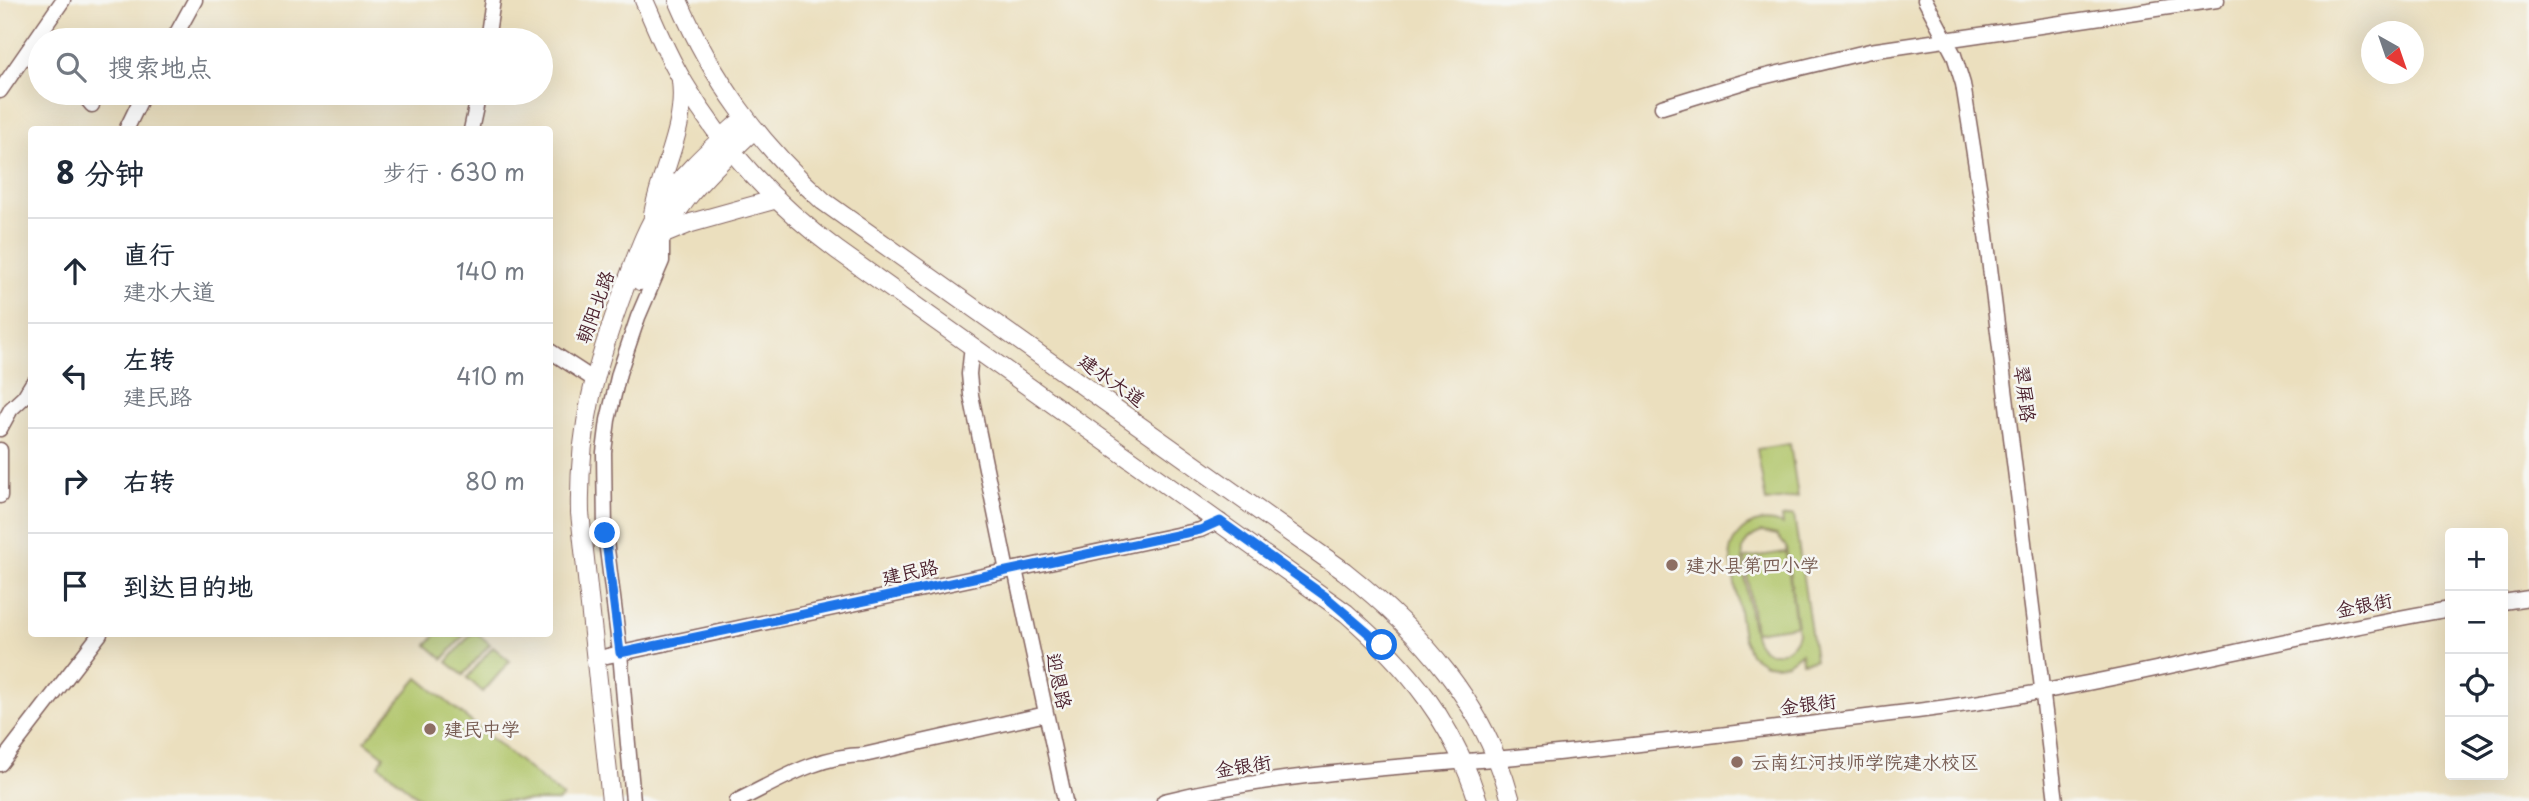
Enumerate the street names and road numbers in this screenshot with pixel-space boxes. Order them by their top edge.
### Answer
street label: 朝阳北路 [568,266,620,347]
street label: 建水大道 [1073,346,1152,412]
street label: 翠屏路 [2009,364,2043,424]
street label: 建民路 [879,551,941,591]
street label: 金银街 [2333,585,2394,623]
street label: 迎恩路 [1040,650,1080,712]
street label: 金银街 [1778,686,1838,720]
street label: 金银街 [1212,747,1273,783]

